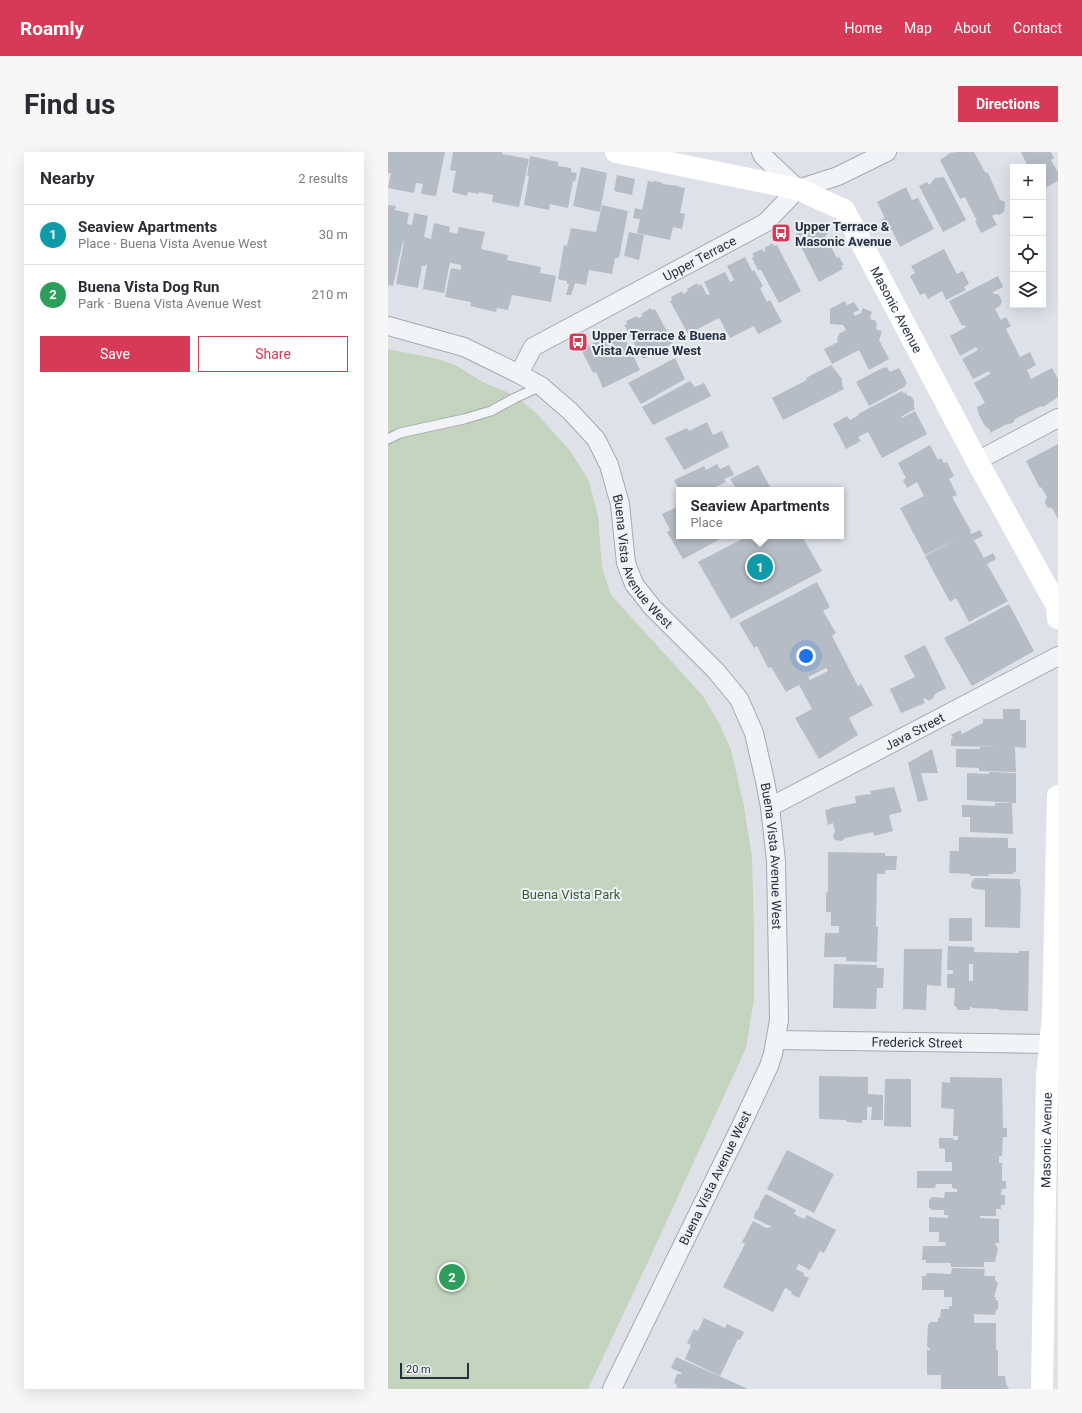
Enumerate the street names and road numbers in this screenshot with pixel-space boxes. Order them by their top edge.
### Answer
street label: Upper Terrace [660,232,739,284]
street label: Masonic Avenue [868,264,926,355]
street label: Buena Vista Avenue West [610,492,676,631]
street label: Java Street [882,710,947,753]
street label: Buena Vista Avenue West [758,781,785,930]
street label: Frederick Street [871,1034,963,1050]
street label: Masonic Avenue [1038,1092,1054,1188]
street label: Buena Vista Avenue West [676,1109,754,1247]

